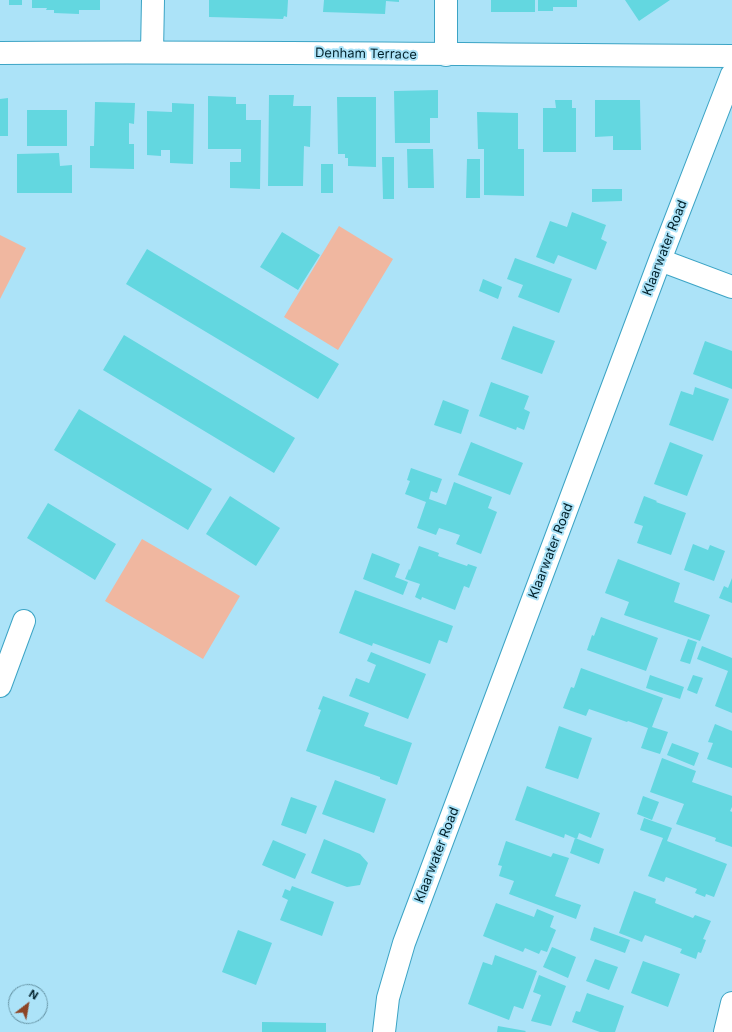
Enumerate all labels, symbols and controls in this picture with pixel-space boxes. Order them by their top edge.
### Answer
street label: Denham Terrace [315,45,417,63]
street label: Klaarwater Road [640,198,690,298]
street label: Klaarwater Road [526,501,576,601]
street label: Klaarwater Road [412,805,462,905]
north arrow [8,984,48,1024]
text: N [26,986,41,1003]

